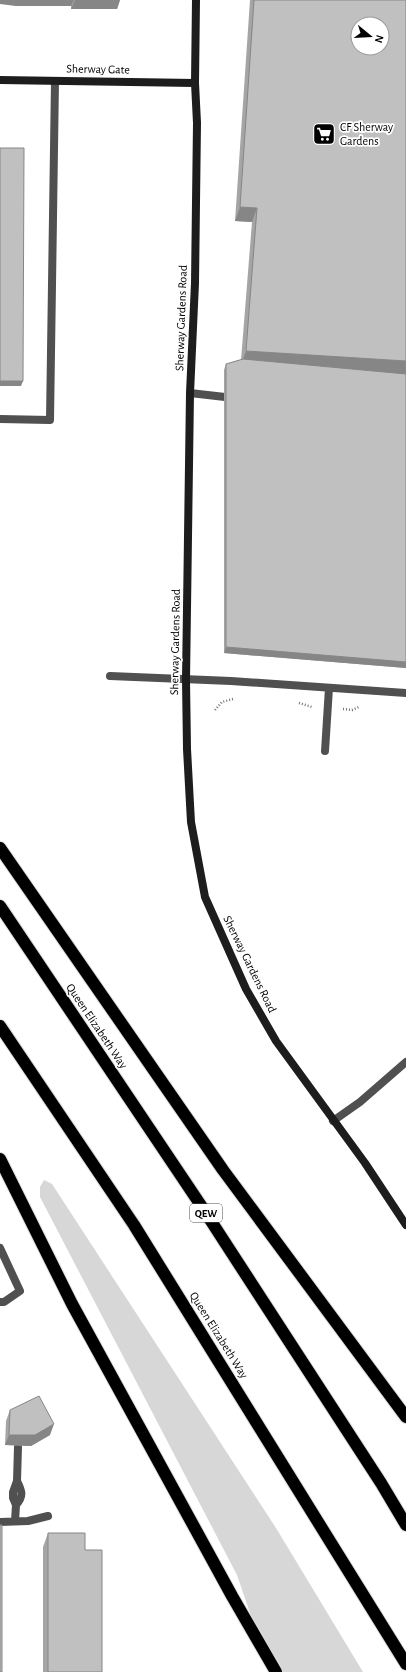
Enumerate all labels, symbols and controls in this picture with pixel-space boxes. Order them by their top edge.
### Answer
north arrow [350,16,390,56]
text: N [373,34,385,44]
street label: Sherway Gate [66,62,130,77]
supermarket icon: CF Sherway Gardens [311,121,337,147]
place label: CF Sherway Gardens [340,121,393,147]
street label: Sherway Gardens Road [173,265,190,371]
street label: Sherway Gardens Road [168,589,183,695]
street label: Sherway Gardens Road [220,914,279,1015]
street label: Queen Elizabeth Way [63,981,130,1071]
road number: QEW [190,1204,222,1222]
street label: Queen Elizabeth Way [187,1290,250,1381]

